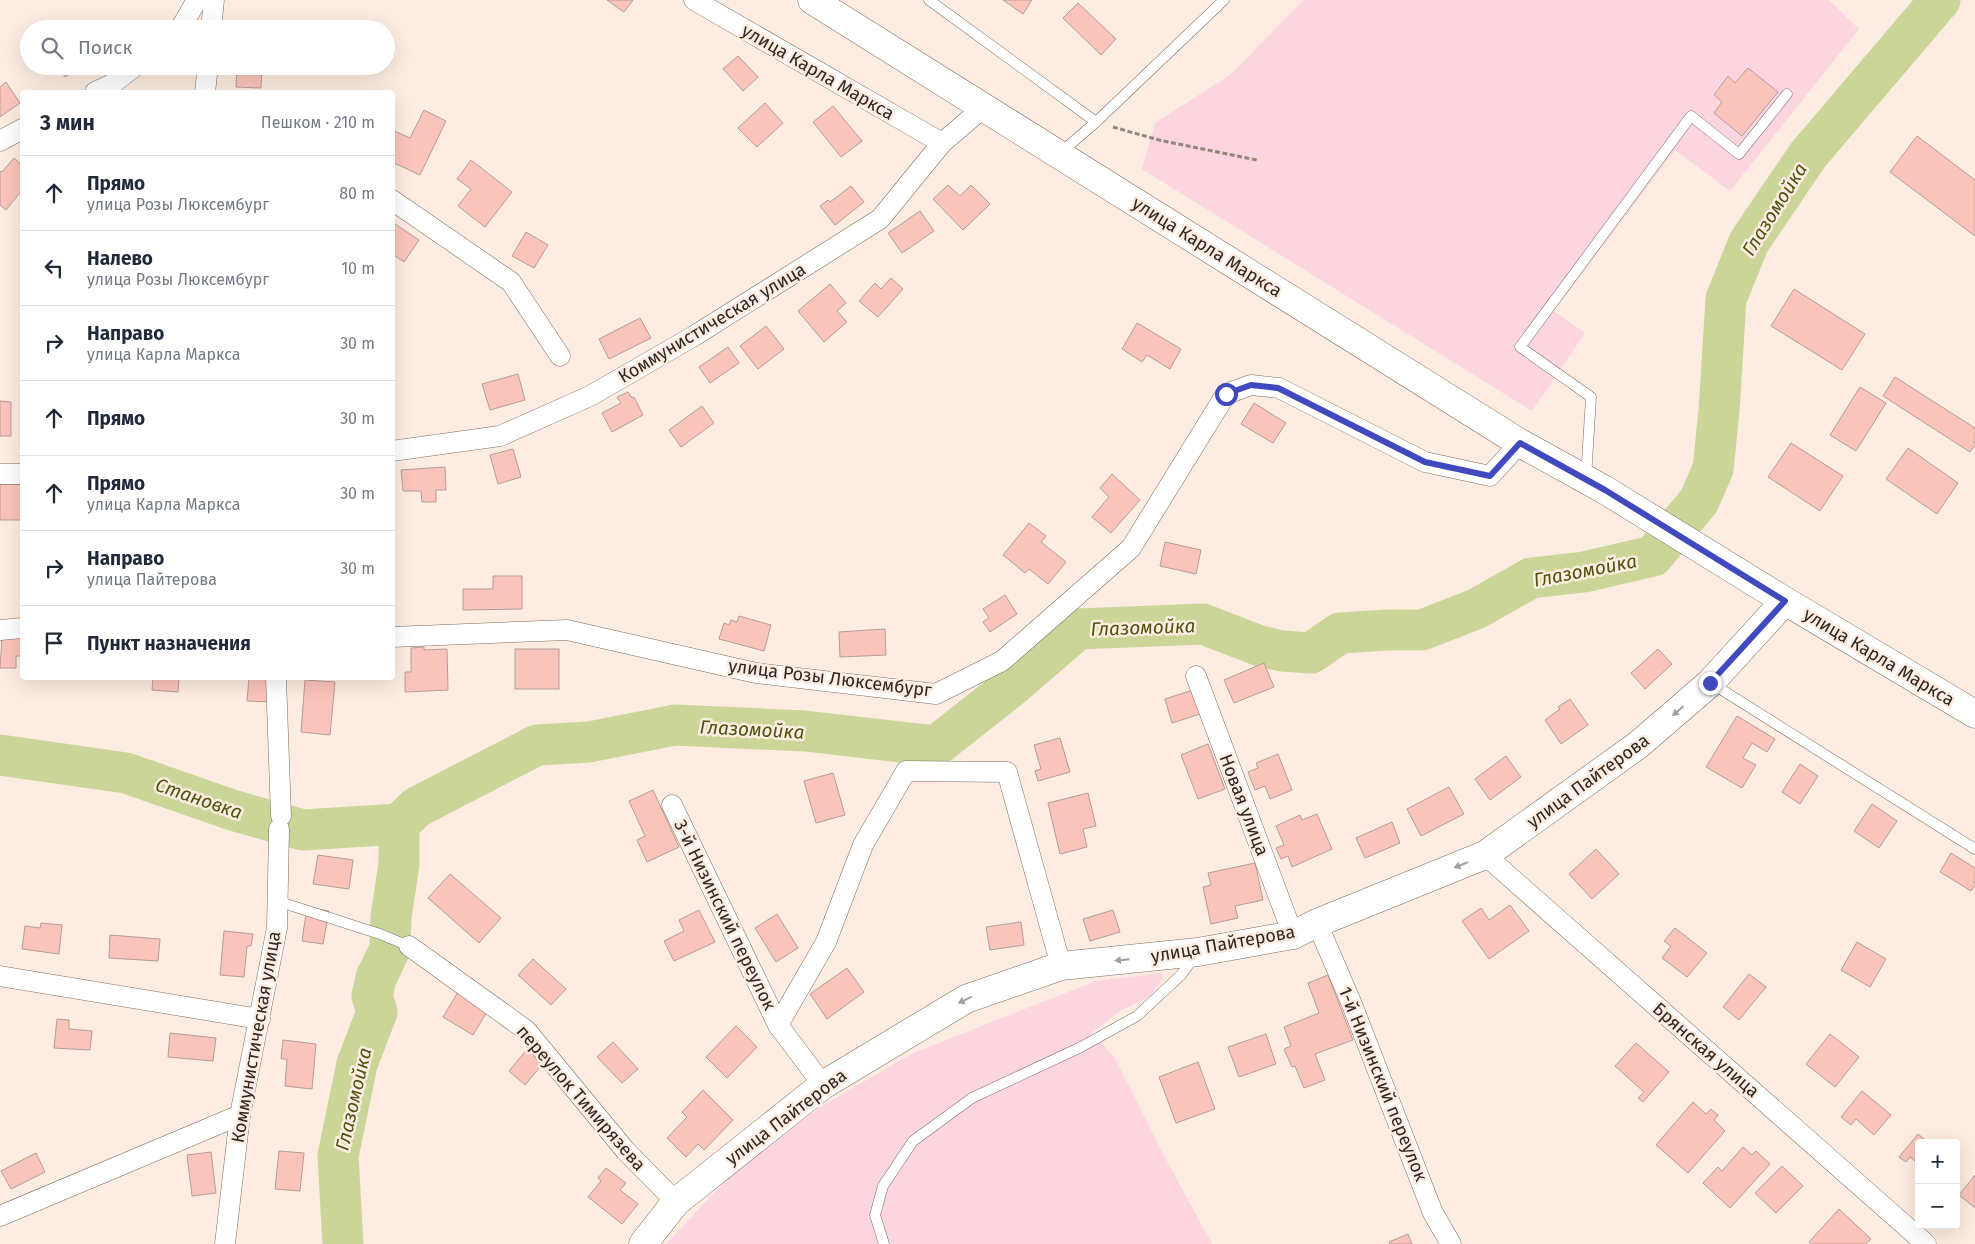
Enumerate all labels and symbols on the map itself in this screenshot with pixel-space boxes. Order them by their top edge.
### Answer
street label: улица Карла Маркса [738,19,898,125]
water label: Глазомойка [1737,159,1812,260]
street label: улица Карла Маркса [1128,192,1286,302]
street label: Коммунистическая улица [614,258,810,388]
route start [1215,383,1238,406]
water label: Глазомойка [1531,549,1639,592]
street label: улица Карла Маркса [1799,603,1959,711]
water label: Глазомойка [1090,614,1196,641]
street label: улица Розы Люксембург [727,655,933,701]
route end [1699,672,1722,695]
one-way arrow [1672,705,1684,717]
water label: Глазомойка [699,715,805,744]
street label: улица Пайтерова [1522,729,1654,833]
street label: Новая улица [1214,751,1274,859]
water label: Становка [152,773,245,824]
street label: 3-й Низинский переулок [669,816,781,1015]
one-way arrow [1454,862,1468,870]
street label: улица Пайтерова [1149,920,1297,968]
street label: Коммунистическая улица [227,929,285,1145]
one-way arrow [1113,956,1129,964]
street label: 1-й Низинский переулок [1334,983,1432,1185]
one-way arrow [958,997,972,1005]
street label: Брянская улица [1648,998,1764,1102]
street label: переулок Тимирязева [512,1021,650,1175]
water label: Глазомойка [330,1045,376,1153]
street label: улица Пайтерова [721,1064,851,1170]

